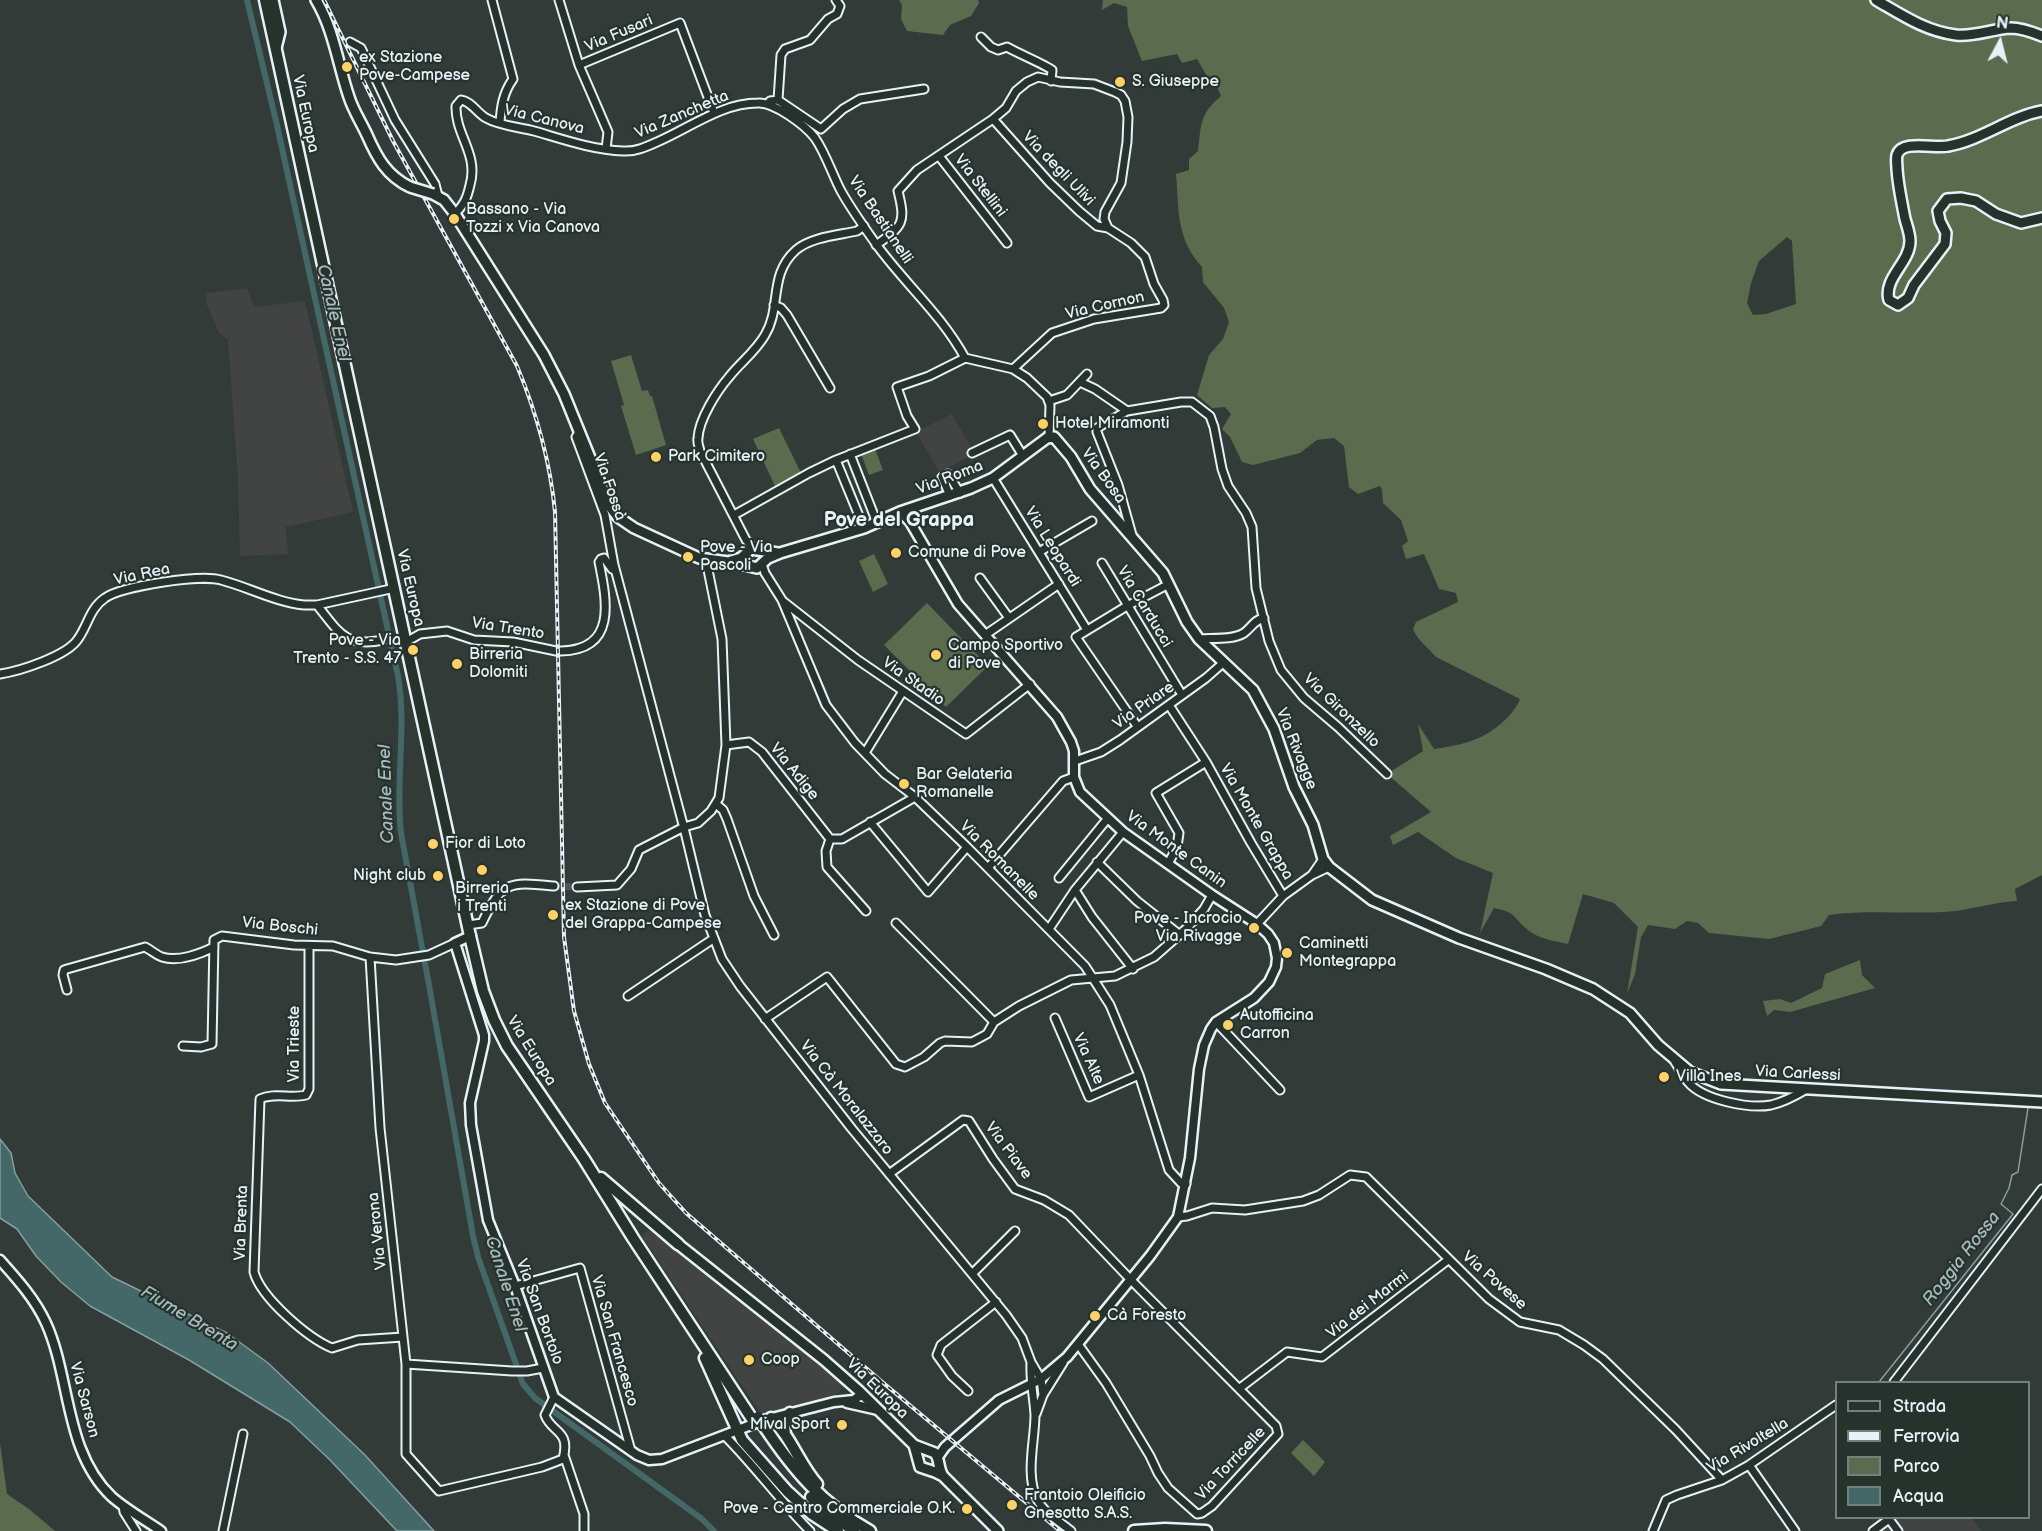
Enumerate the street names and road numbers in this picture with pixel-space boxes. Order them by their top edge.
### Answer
street label: Via Fusari [582,11,656,57]
street label: Via Europa [287,73,323,155]
street label: Via Zanchetta [632,87,732,143]
street label: Via Canova [502,101,586,139]
street label: Via degli Ulivi [1018,128,1098,210]
street label: Via Stellini [950,151,1010,221]
street label: Via Bastianelli [844,172,916,268]
street label: Via Cornon [1064,288,1146,324]
street label: Via Bosa [1076,444,1130,508]
street label: Via Fossà [589,451,629,523]
street label: Via Roma [914,457,986,499]
street label: Via Leopardi [1020,503,1084,591]
street label: Via Europa [392,547,428,629]
street label: Via Rea [112,560,172,590]
street label: Via Carducci [1112,563,1176,651]
street label: Via Trento [470,614,546,644]
street label: Via Stadio [878,653,948,711]
street label: Via Gironzello [1299,670,1383,752]
street label: Via Priare [1110,678,1178,734]
street label: Via Rivagge [1271,705,1321,793]
street label: Via Adige [765,739,823,805]
street label: Via Monte Grappa [1215,760,1297,884]
street label: Via Monte Canin [1122,807,1230,893]
street label: Via Romanelle [955,817,1043,905]
street label: Via Boschi [241,913,319,941]
street label: Via Trieste [285,1006,305,1082]
street label: Via Europa [502,1012,560,1090]
street label: Via Alte [1068,1030,1108,1088]
street label: Via Cà Moralazzaro [795,1037,897,1159]
street label: Via Carlessi [1755,1062,1841,1086]
street label: Via Piave [980,1119,1036,1183]
street label: Via Brenta [231,1185,253,1261]
street label: Via Verona [364,1191,392,1271]
street label: Via Povese [1458,1248,1530,1314]
street label: Via San Bortolo [511,1256,567,1368]
street label: Via dei Marmi [1323,1267,1413,1343]
street label: Via San Francesco [586,1273,642,1409]
street label: Via Europa [842,1355,912,1423]
street label: Via Sarson [65,1360,103,1440]
street label: Via Rivoltella [1704,1414,1792,1478]
street label: Via Torricelle [1192,1423,1270,1505]

